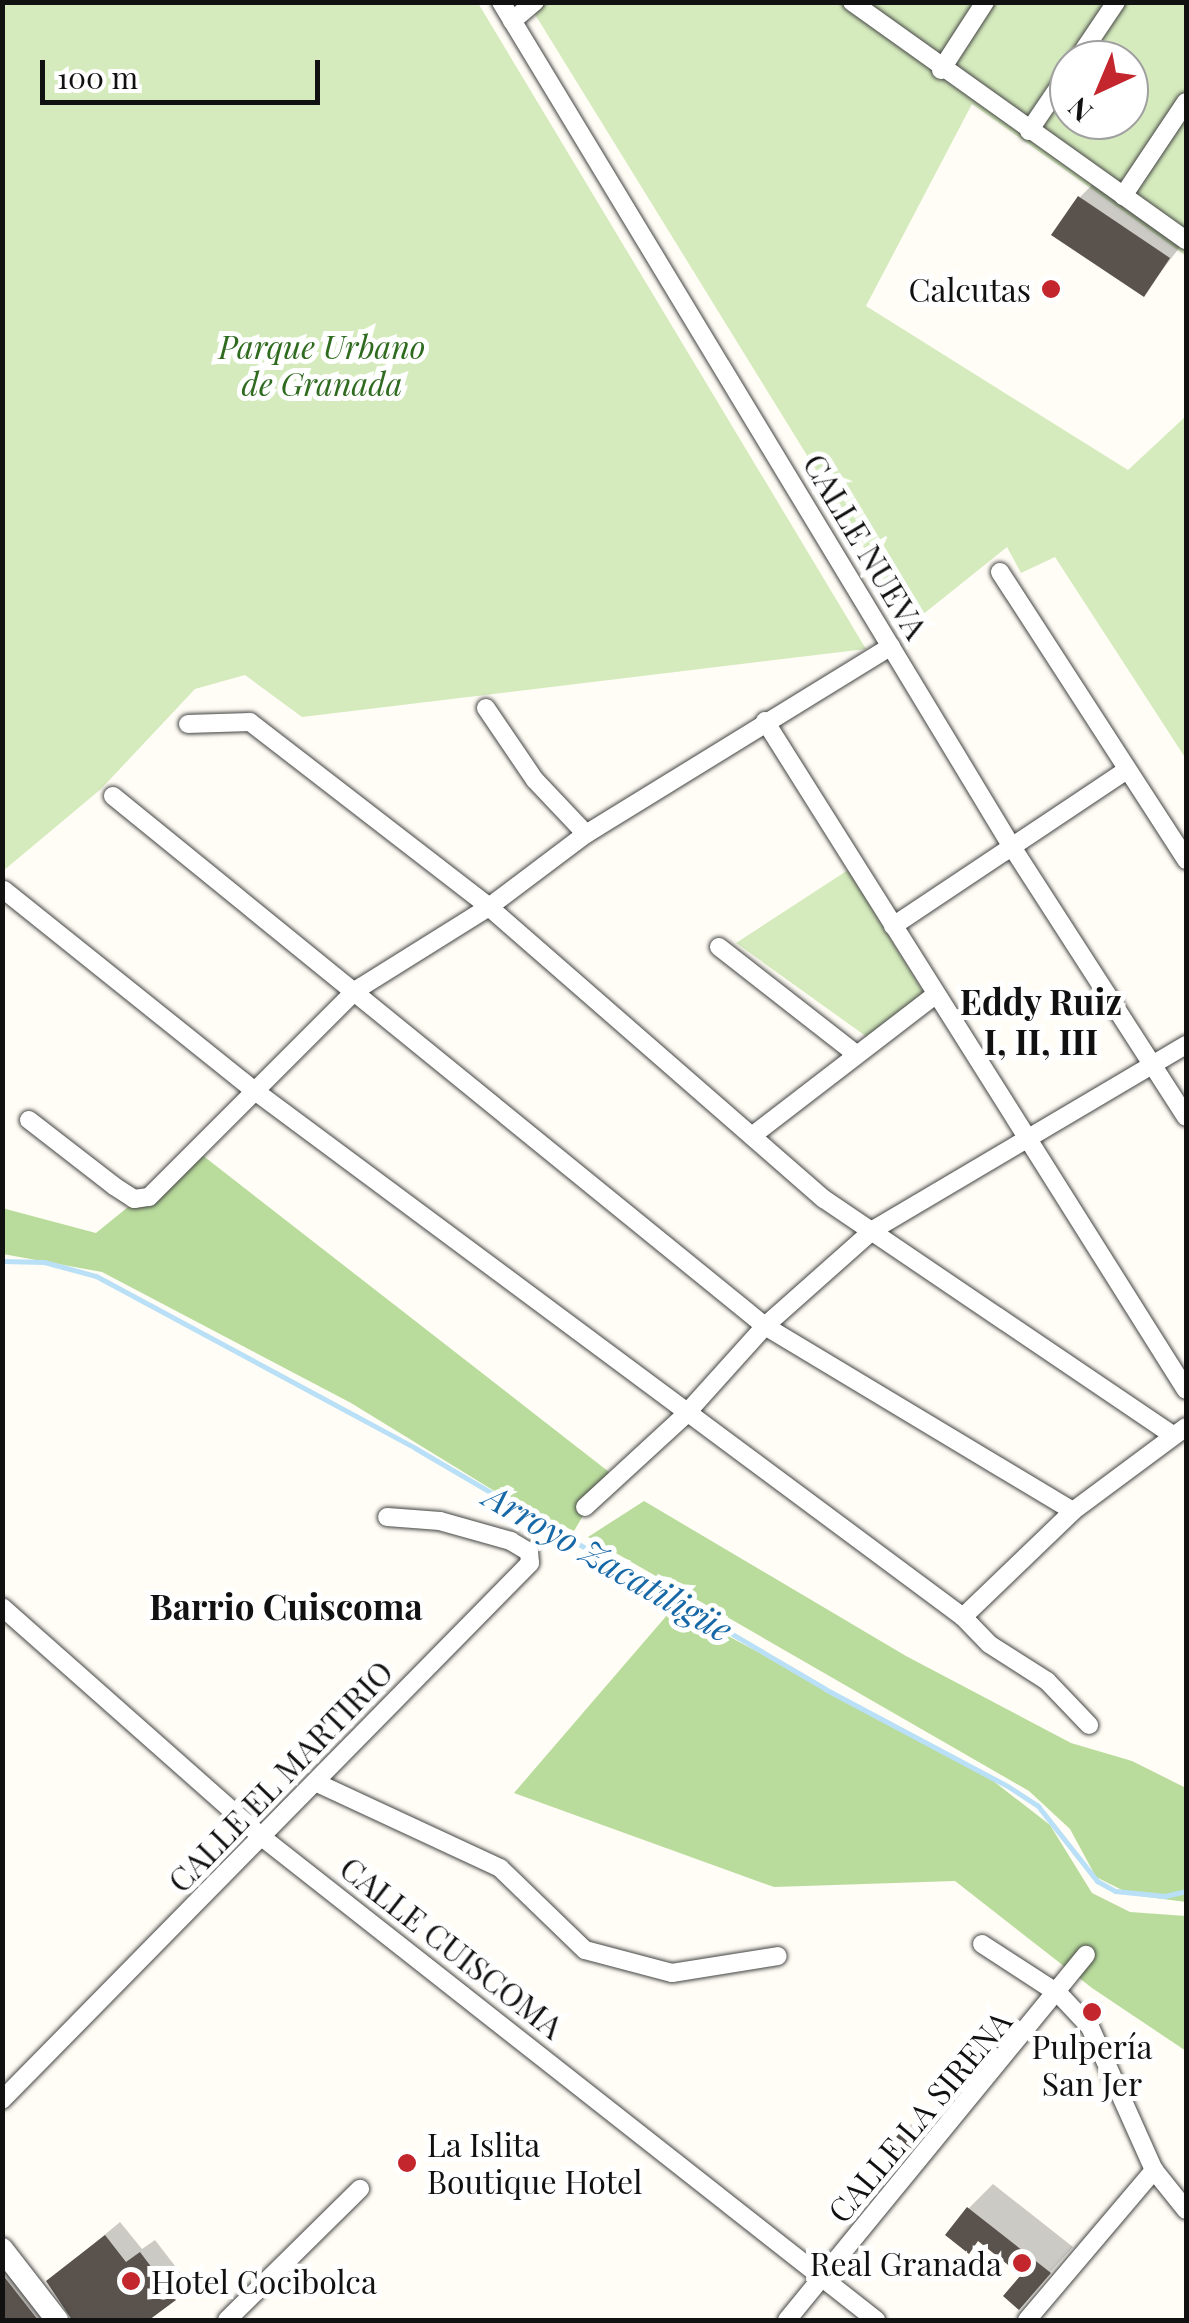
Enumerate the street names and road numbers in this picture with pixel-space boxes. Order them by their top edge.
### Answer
street label: CALLE NUEVA [796,447,936,645]
street label: CALLE EL MARTIRIO [160,1652,400,1900]
street label: CALLE CUISCOMA [333,1848,571,2046]
street label: CALLE LA SIRENA [819,2002,1019,2230]

